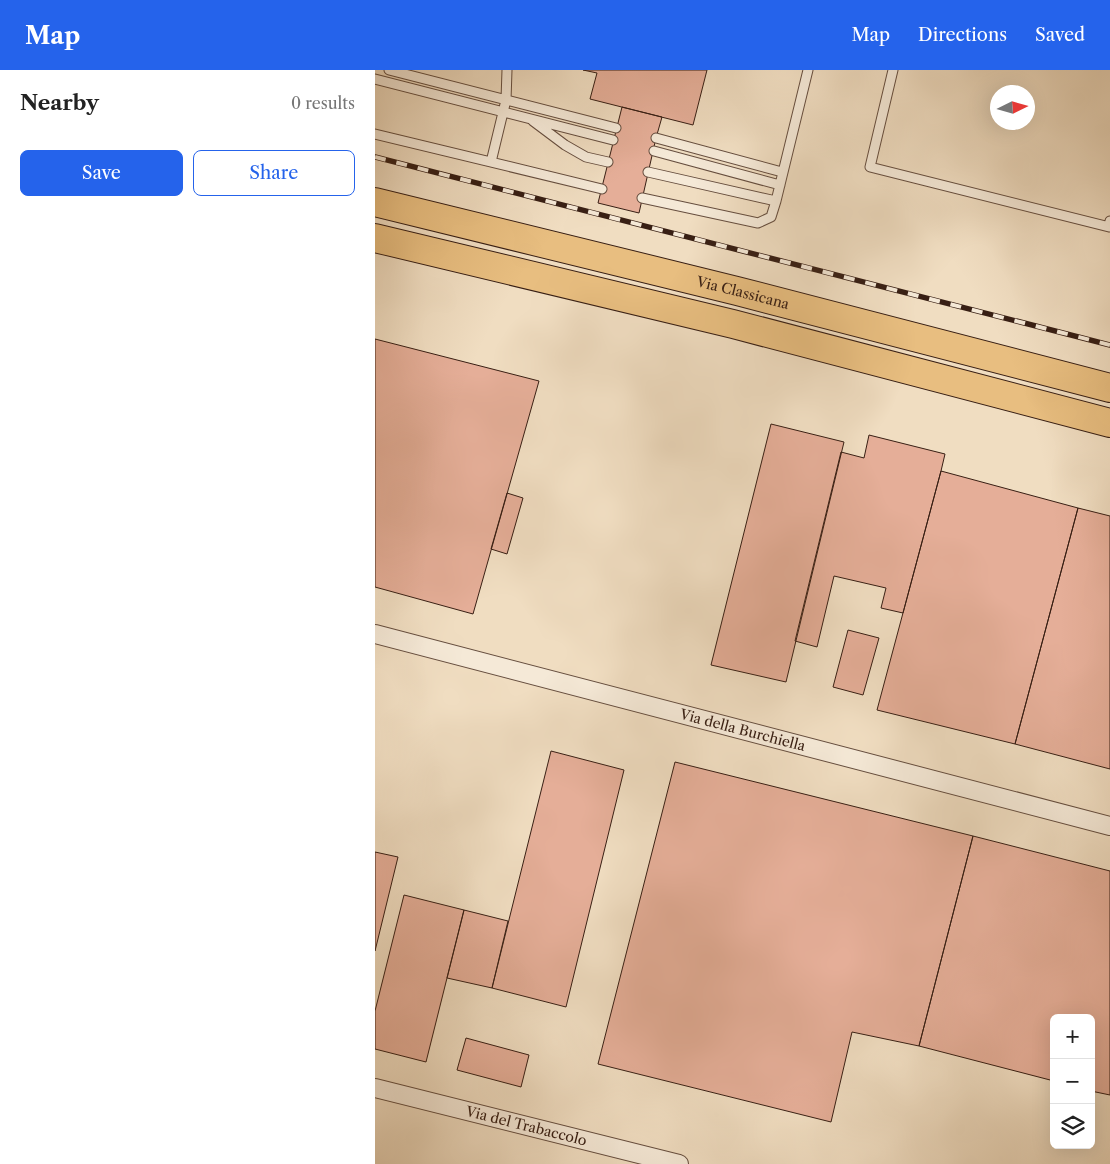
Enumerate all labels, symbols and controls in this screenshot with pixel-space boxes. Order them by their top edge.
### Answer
text: Map [25,21,80,50]
text: Map [851,24,890,46]
text: Directions [918,24,1007,46]
text: Saved [1035,24,1085,46]
north arrow [990,85,1035,130]
text: Nearby [20,90,99,115]
text: 0 results [291,93,355,113]
button: Save [20,150,183,196]
button: Share [193,150,355,196]
street label: Via Classicana [694,272,792,313]
street label: Via della Burchiella [677,705,808,755]
map controls [1050,1014,1095,1149]
button: + [1050,1014,1095,1059]
button: − [1050,1059,1095,1104]
street label: Via del Trabaccolo [463,1102,589,1150]
button: layers [1050,1104,1095,1149]

